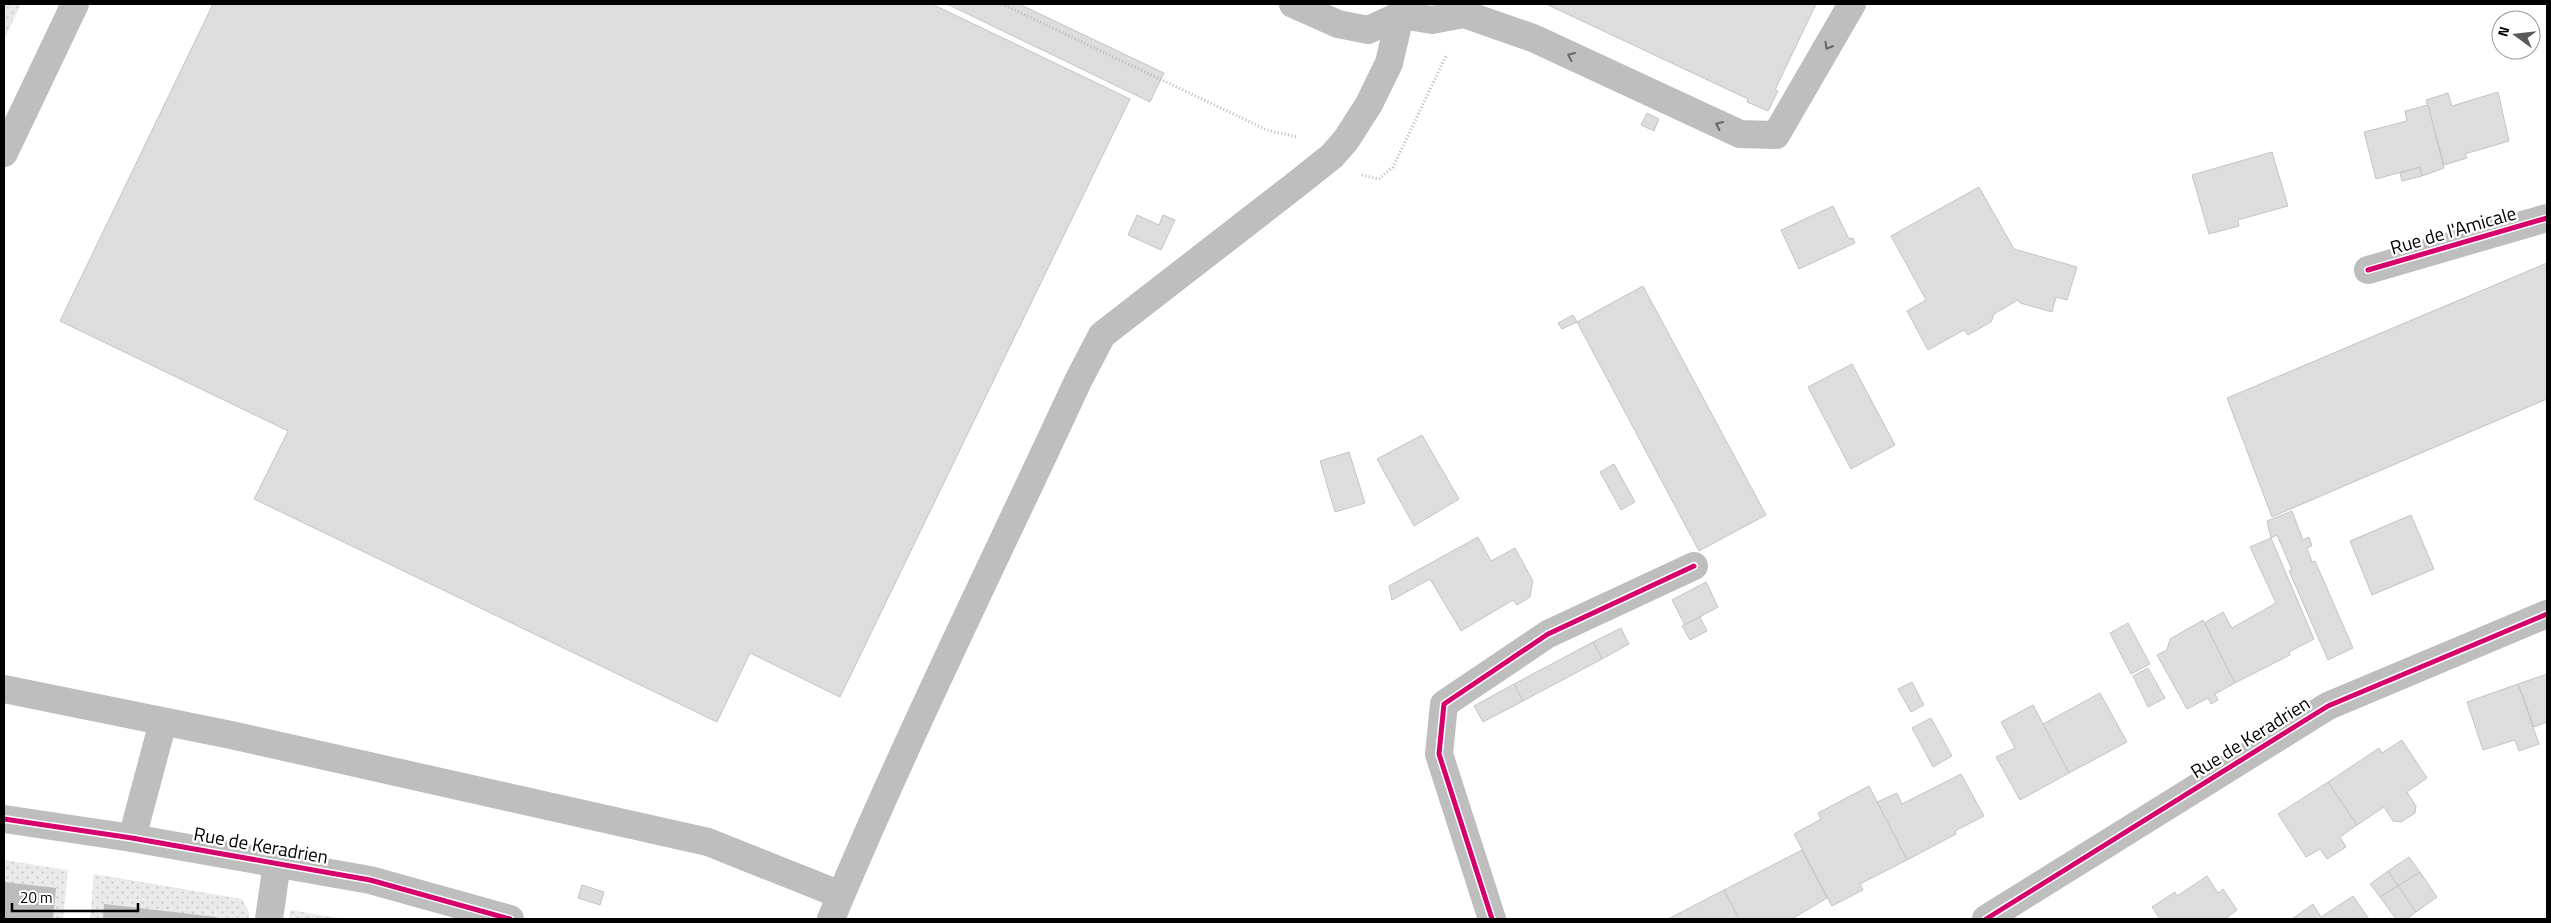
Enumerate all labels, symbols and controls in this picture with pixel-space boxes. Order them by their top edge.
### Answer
north arrow [2491,10,2541,60]
text: N [2492,24,2514,39]
one-way arrow [1824,40,1834,49]
one-way arrow [1567,51,1576,62]
one-way arrow [1715,120,1724,131]
street label: Rue de l'Amicale [2386,198,2519,261]
street label: Rue de Keradrien [2184,688,2315,785]
street label: Rue de Keradrien [192,818,331,871]
scale bar [12,880,139,912]
text: 20 m [20,886,53,909]

